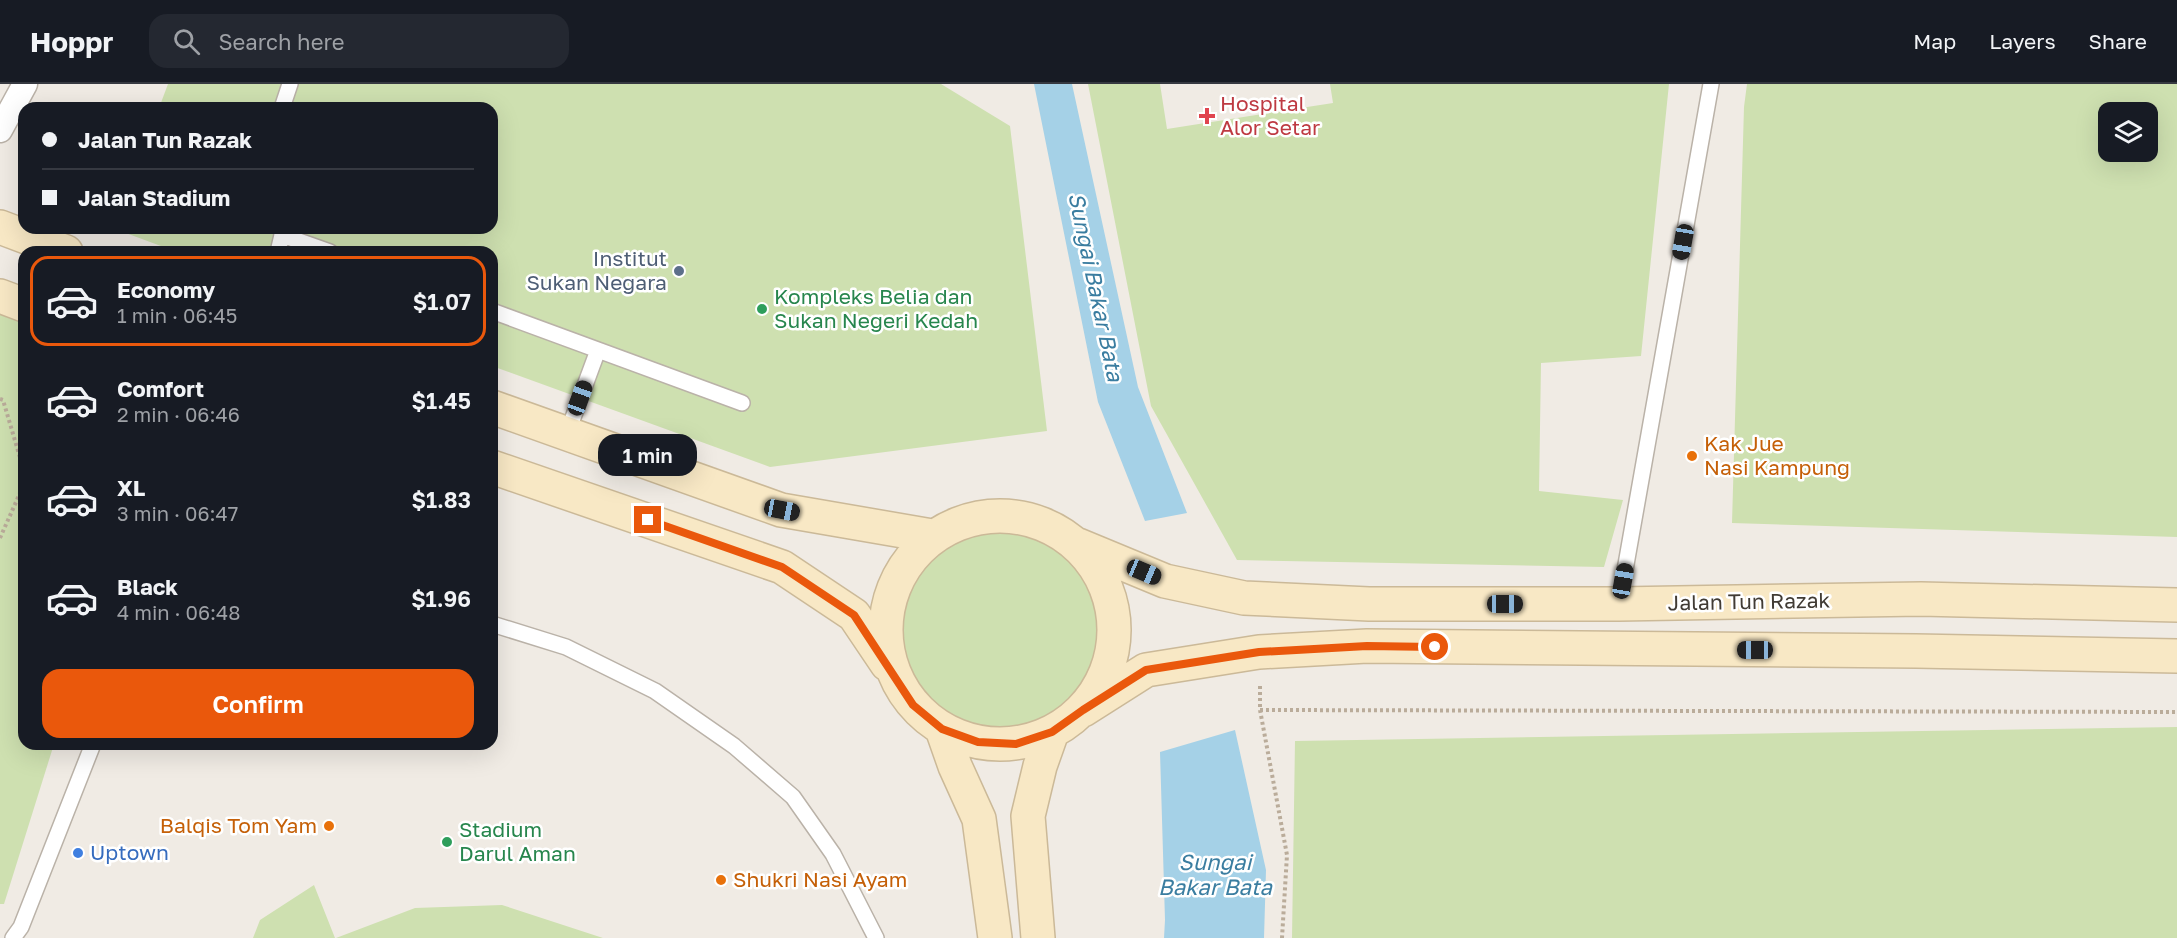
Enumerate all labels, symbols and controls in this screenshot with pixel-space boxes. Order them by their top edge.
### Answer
search box [149,14,569,68]
text: Hoppr [30,25,113,58]
icon: search [170,25,203,58]
text: Search here [218,28,345,55]
text: Map [1913,28,1956,54]
text: Layers [1989,28,2056,54]
text: Share [2089,28,2147,54]
place label: Hospital Alor Setar [1220,90,1320,140]
map controls [2098,102,2158,162]
button: layers [2098,102,2158,162]
marker: Hospital Alor Setar [1198,107,1216,125]
text: Jalan Tun Razak [78,126,252,153]
text: Jalan Stadium [78,184,230,211]
water label: Sungai Bakar Bata [1063,190,1130,385]
car [1671,223,1695,261]
place label: Institut Sukan Negara [526,245,667,295]
marker: Institut Sukan Negara [672,264,686,278]
icon: car [45,274,99,328]
text: Economy [117,276,215,303]
place label: Kompleks Belia dan Sukan Negeri Kedah [774,283,978,333]
text: $1.07 [413,288,471,315]
marker: Kompleks Belia dan Sukan Negeri Kedah [755,302,769,316]
text: 1 min · 06:45 [117,303,237,327]
icon: car [45,373,99,427]
text: Comfort [117,375,204,402]
car [565,378,595,418]
text: $1.45 [412,387,471,414]
text: 2 min · 06:46 [117,402,240,426]
place label: Kak Jue Nasi Kampung [1704,430,1850,480]
callout: 1 min [598,433,698,475]
text: 1 min [622,443,673,467]
marker: Kak Jue Nasi Kampung [1685,449,1699,463]
icon: car [45,472,99,526]
text: XL [117,474,145,501]
text: $1.83 [411,486,471,513]
car [763,498,801,522]
text: 3 min · 06:47 [117,501,238,525]
route end [634,506,661,533]
car [1124,557,1164,587]
car [1611,562,1635,600]
icon: car [45,571,99,625]
text: Black [117,573,178,600]
text: $1.96 [411,585,471,612]
street label: Jalan Tun Razak [1667,587,1831,615]
car [1487,595,1523,613]
text: 4 min · 06:48 [117,600,240,624]
route start [1421,633,1448,660]
car [1737,641,1773,659]
button: Confirm [42,669,474,738]
place label: Balqis Tom Yam [160,812,317,838]
place label: Stadium Darul Aman [459,816,576,866]
marker: Balqis Tom Yam [322,819,336,833]
marker: Stadium Darul Aman [440,835,454,849]
place label: Uptown [90,839,169,865]
marker: Uptown [71,846,85,860]
water label: Sungai Bakar Bata [1158,848,1274,900]
place label: Shukri Nasi Ayam [733,866,907,892]
marker: Shukri Nasi Ayam [714,873,728,887]

